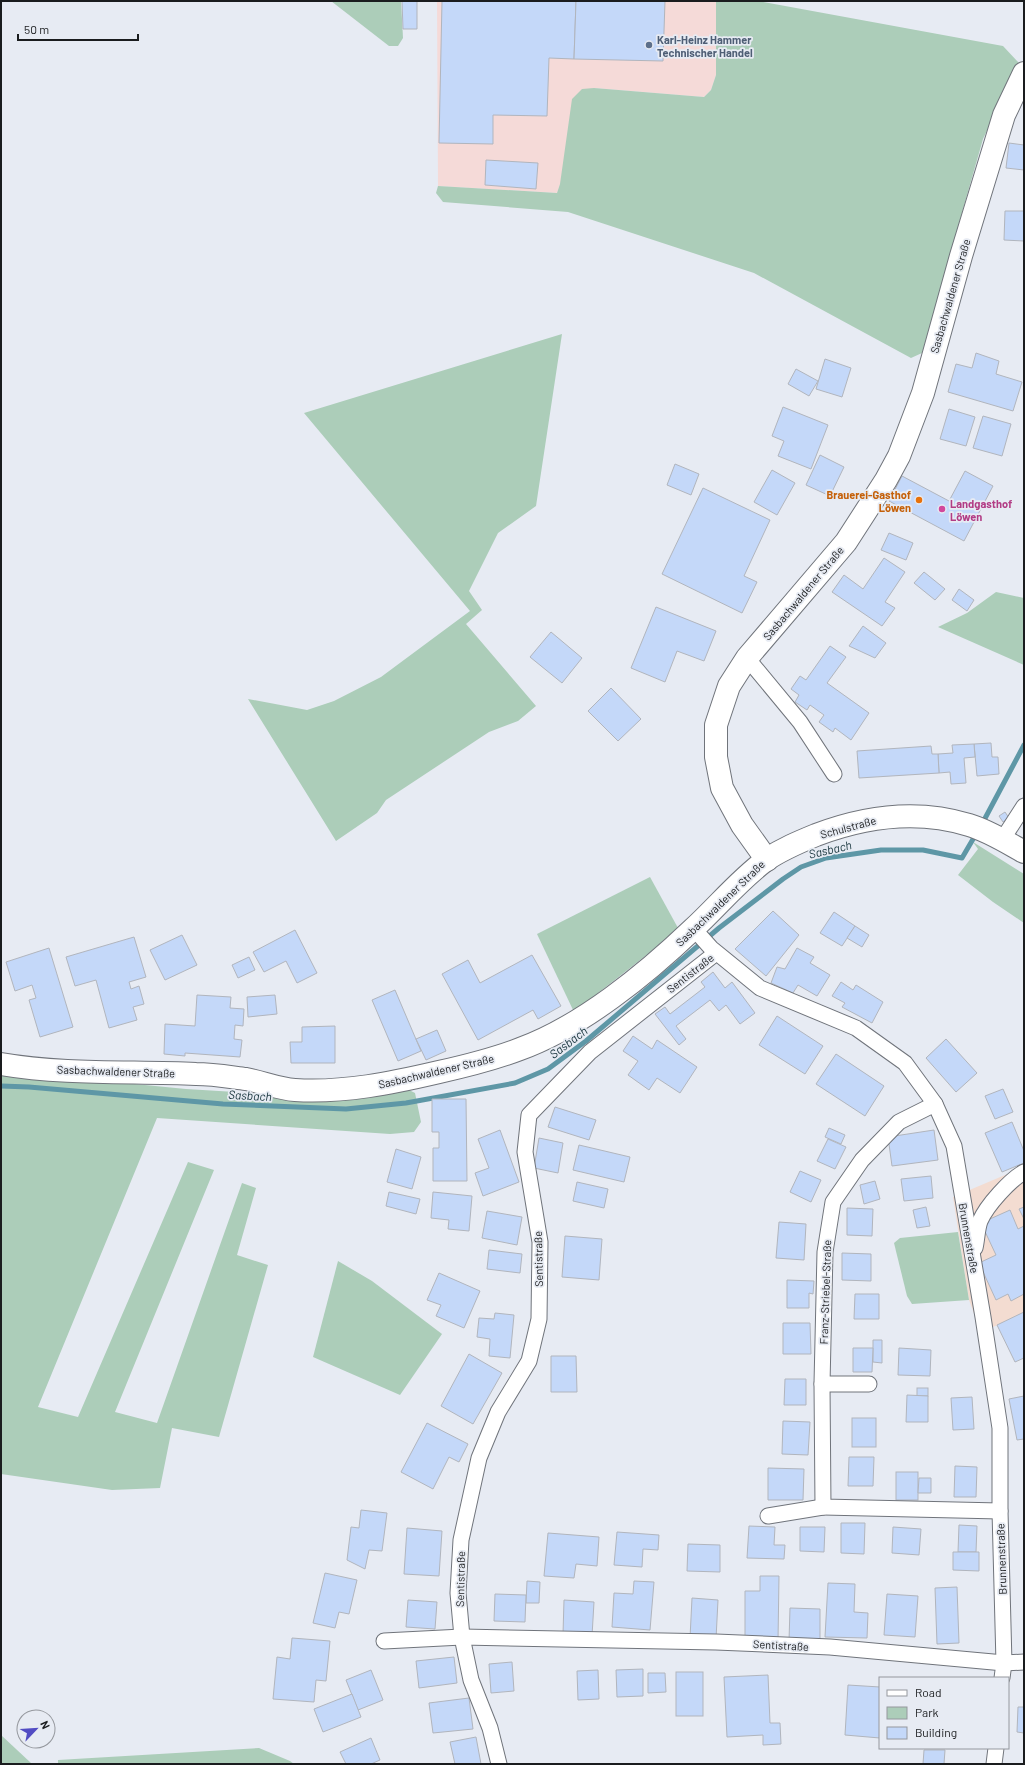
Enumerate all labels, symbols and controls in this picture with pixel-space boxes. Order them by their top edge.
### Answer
scale bar [18,16,138,42]
text: 50 m [24,22,49,36]
place label: Karl-Heinz Hammer Technischer Handel [657,33,753,59]
marker: Karl-Heinz Hammer Technischer Handel [644,40,654,50]
street label: Sasbachwaldener Straße [927,237,973,355]
place label: Brauerei-Gasthof Löwen [826,488,911,514]
marker: Brauerei-Gasthof Löwen [914,495,924,505]
place label: Landgasthof Löwen [950,497,1012,523]
marker: Landgasthof Löwen [937,504,947,514]
street label: Sasbachwaldener Straße [760,543,846,642]
street label: Schulstraße [819,813,878,841]
water label: Sasbach [807,837,853,861]
street label: Sasbachwaldener Straße [673,857,767,949]
street label: Sentistraße [664,951,716,995]
water label: Sasbach [546,1023,590,1061]
street label: Sasbachwaldener Straße [377,1051,495,1091]
street label: Sasbachwaldener Straße [57,1062,175,1080]
water label: Sasbach [228,1087,272,1103]
street label: Brunnenstraße [956,1202,982,1274]
street label: Sentistraße [531,1231,545,1287]
street label: Franz-Striebel-Straße [817,1239,833,1345]
street label: Brunnenstraße [993,1523,1009,1595]
street label: Sentistraße [453,1551,467,1607]
street label: Sentistraße [753,1637,809,1653]
legend [879,1677,1009,1749]
text: Road [915,1685,942,1699]
text: Park [915,1705,939,1719]
north arrow [16,1709,56,1749]
text: N [38,1718,53,1731]
text: Building [915,1725,957,1739]

